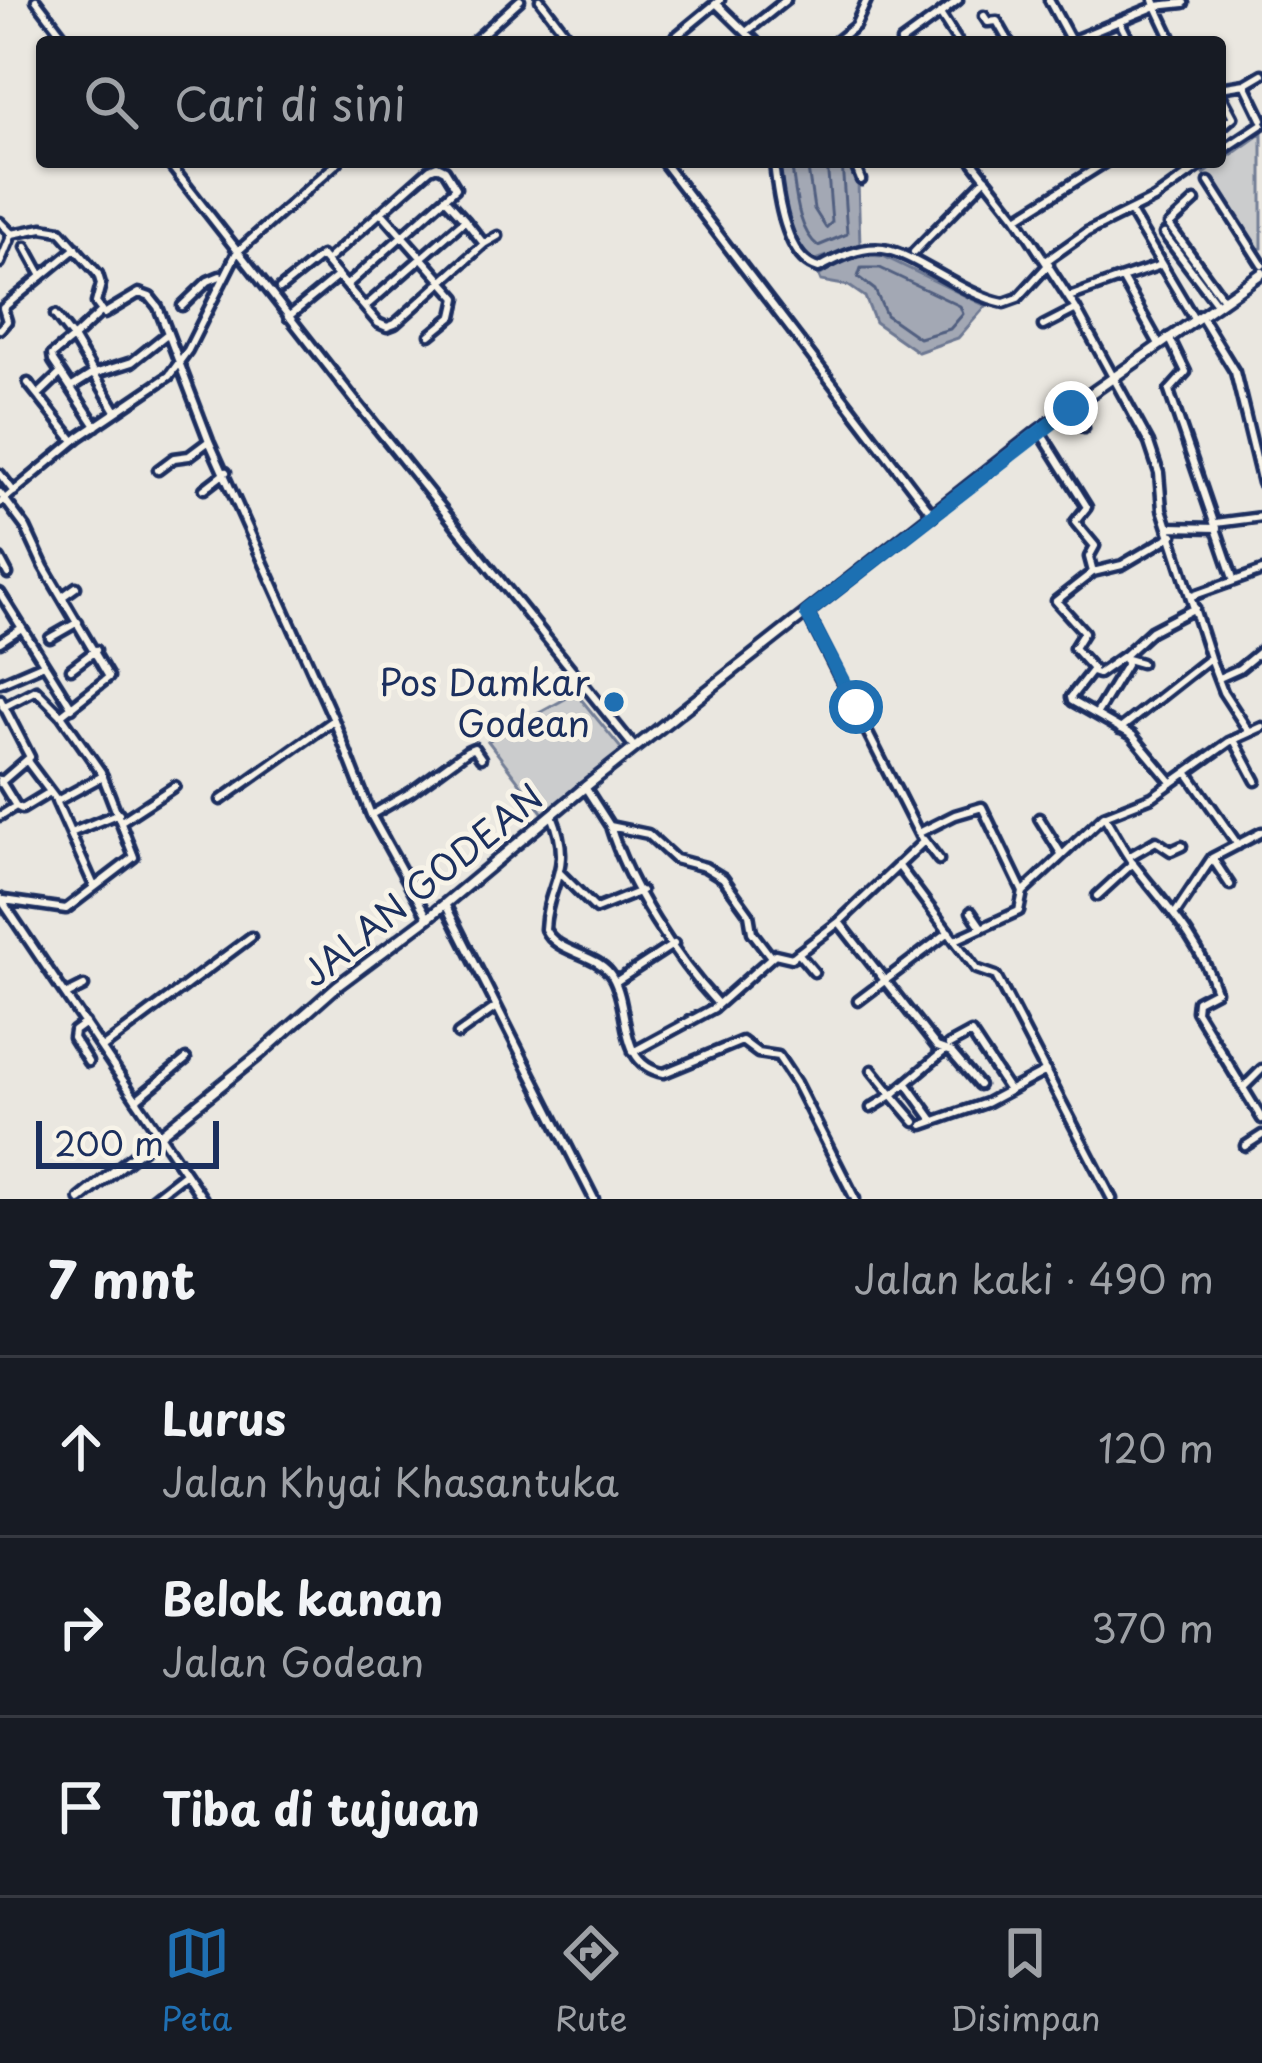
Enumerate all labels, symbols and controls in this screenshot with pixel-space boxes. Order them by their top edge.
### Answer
search box [36,36,1226,168]
text: Cari di sini [174,68,406,136]
icon: search [78,69,144,135]
route end [1044,381,1098,435]
place label: Pos Damkar Godean [379,654,591,749]
route start [829,680,883,734]
marker: Pos Damkar Godean [601,689,627,715]
street label: JALAN GODEAN [288,769,554,999]
scale bar [36,1115,219,1168]
text: 200 m [54,1117,164,1167]
text: 7 mnt [48,1239,196,1316]
text: Jalan kaki · 490 m [854,1248,1214,1307]
text: Lurus [162,1383,286,1451]
icon: ahead [48,1414,114,1480]
text: 120 m [1098,1417,1214,1476]
text: Jalan Khyai Khasantuka [162,1451,619,1510]
text: Belok kanan [162,1563,443,1631]
icon: right [48,1594,114,1660]
text: 370 m [1091,1597,1214,1656]
text: Jalan Godean [162,1631,424,1690]
text: Tiba di tujuan [162,1773,480,1841]
icon: arrive [48,1774,114,1840]
tab: Peta [161,1920,232,2042]
tab: Rute [555,1920,628,2042]
tab: Disimpan [950,1920,1101,2042]

